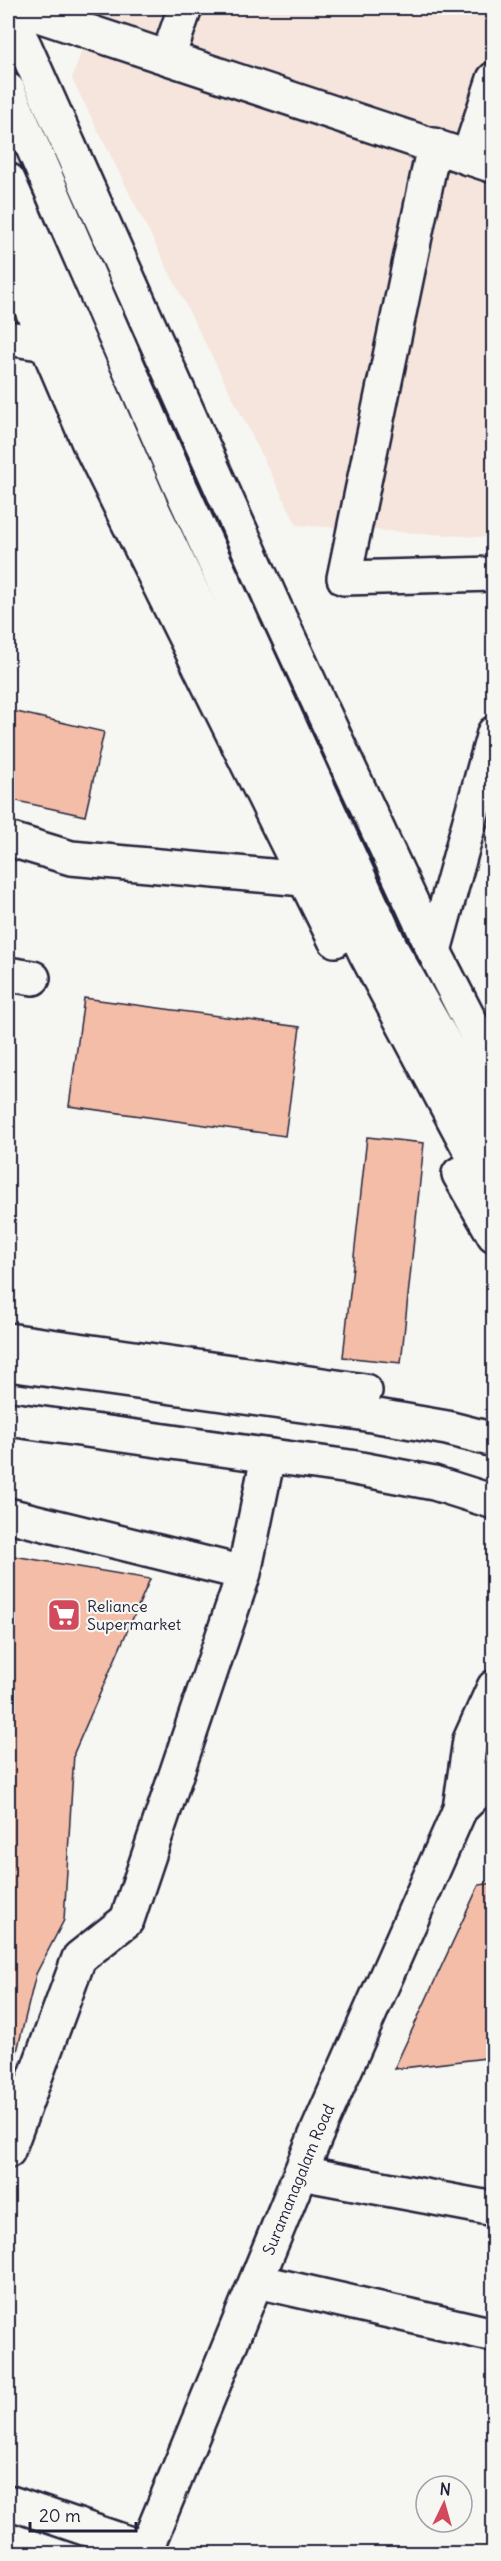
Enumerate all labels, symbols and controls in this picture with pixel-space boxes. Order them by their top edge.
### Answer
place label: Reliance Supermarket [87,1596,182,1634]
supermarket icon: Reliance Supermarket [46,1597,82,1633]
street label: Suramanagalam Road [258,2101,338,2258]
north arrow [414,2474,474,2534]
text: N [439,2479,452,2500]
scale bar [30,2495,136,2533]
text: 20 m [39,2504,81,2527]

